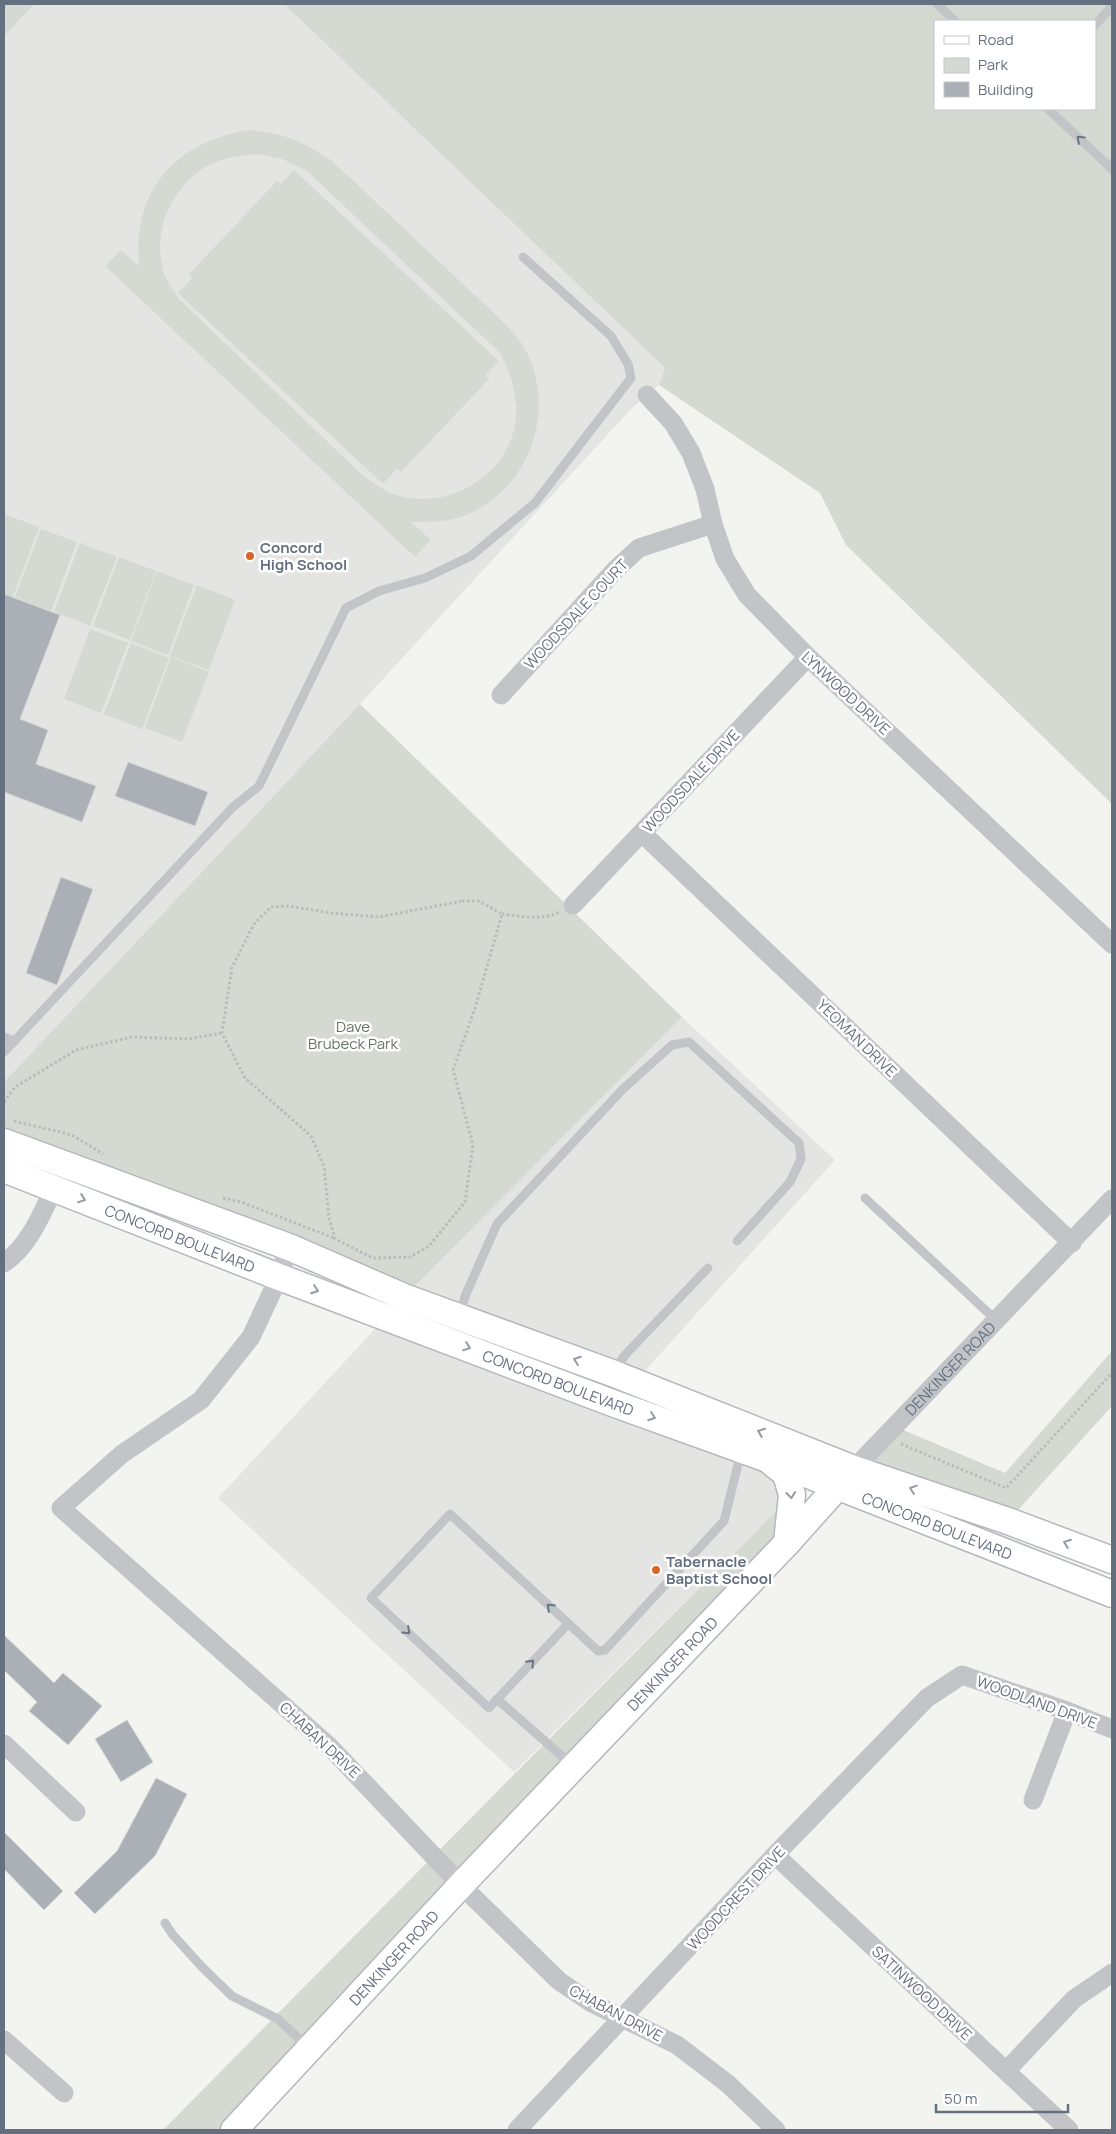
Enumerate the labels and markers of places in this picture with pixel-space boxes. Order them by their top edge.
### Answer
place label: Concord High School [260,537,347,575]
marker: Concord High School [244,550,256,562]
place label: Tabernacle Baptist School [666,1551,772,1589]
marker: Tabernacle Baptist School [650,1564,662,1576]

